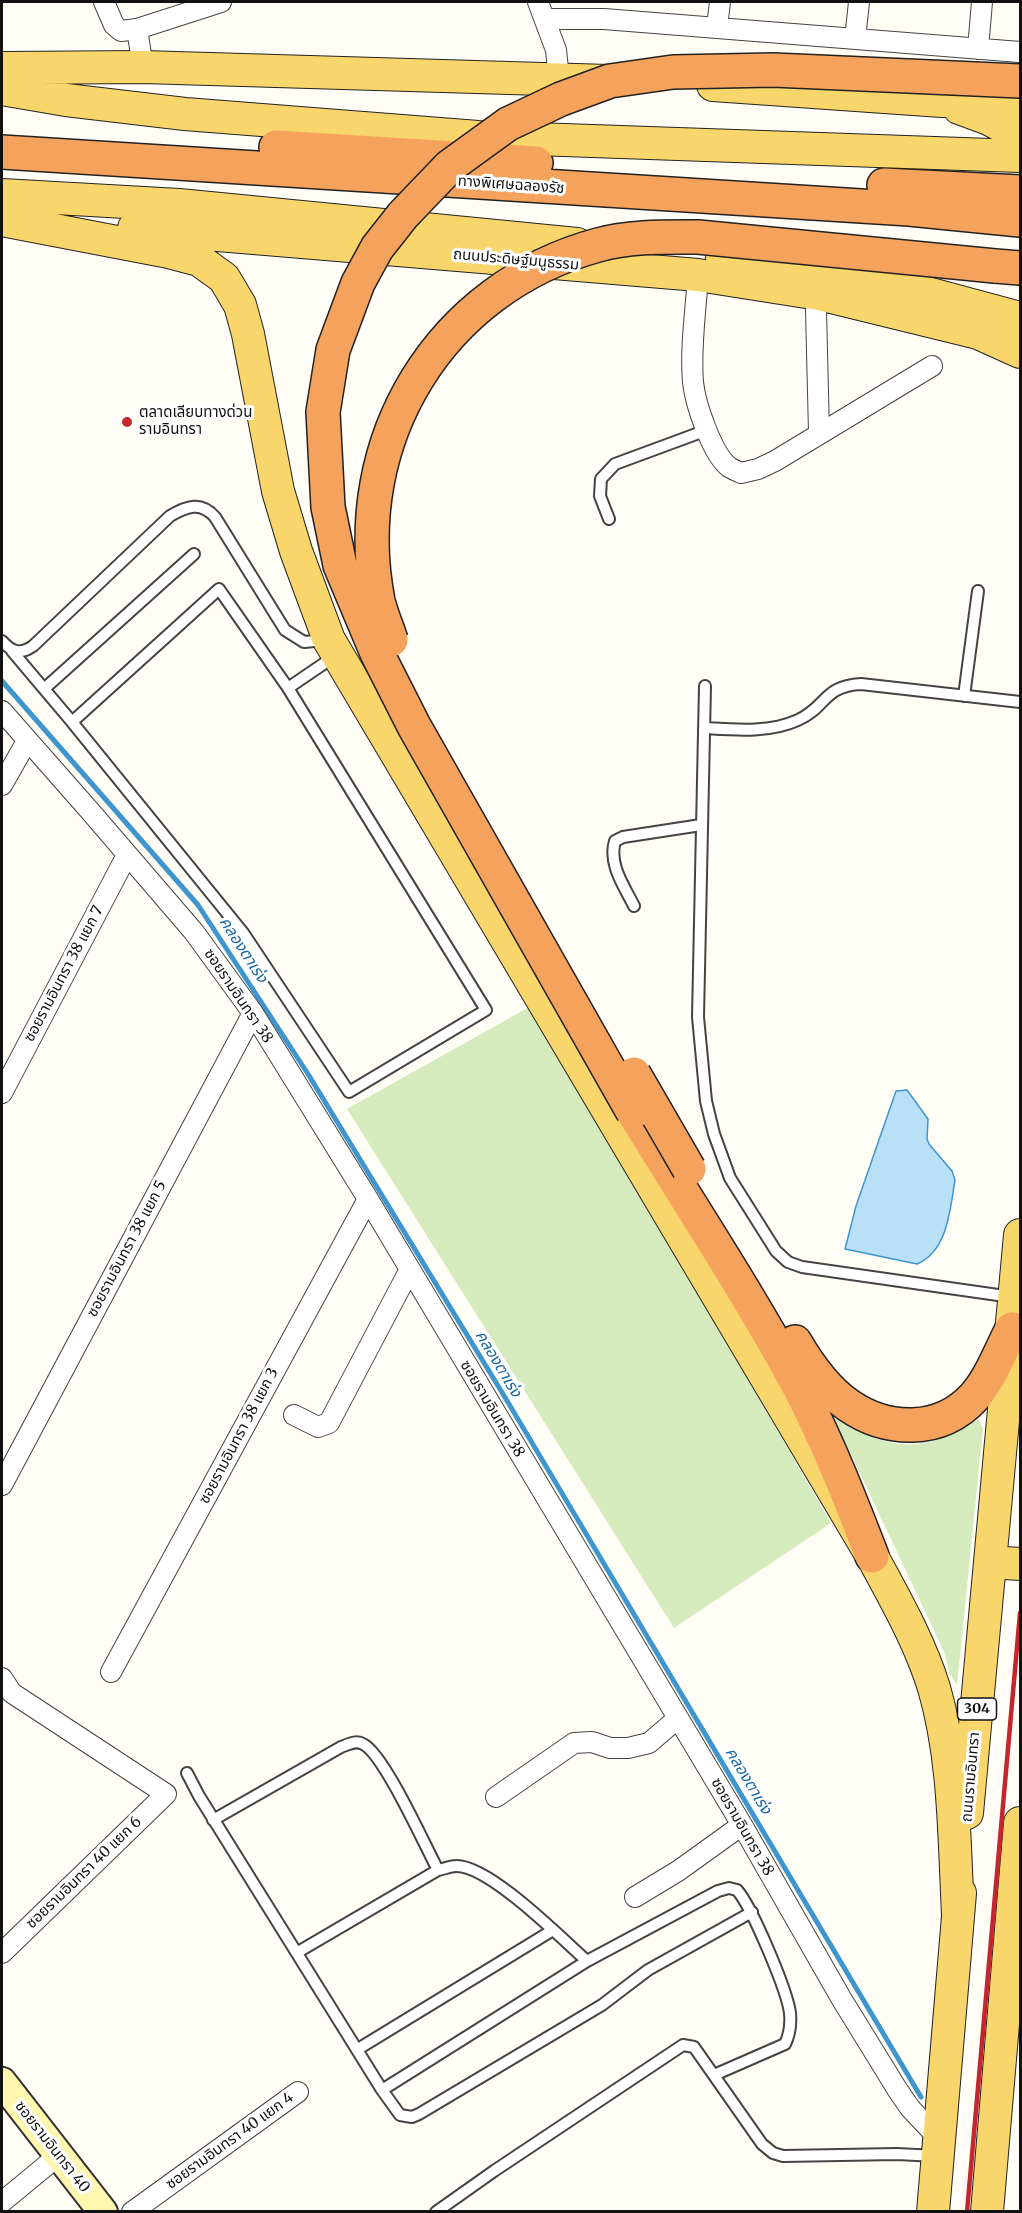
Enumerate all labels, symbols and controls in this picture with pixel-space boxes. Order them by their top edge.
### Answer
street label: ทางพิเศษฉลองรัช [457,172,565,198]
street label: ถนนประดิษฐ์มนูธรรม [452,246,580,274]
place label: ตลาดเลียบทางด่วน รามอินทรา [139,404,252,439]
marker: ตลาดเลียบทางด่วน รามอินทรา [120,415,134,429]
street label: ซอยรามอินทรา 38 แยก 7 [21,903,107,1045]
water label: คลองตาเร่ง [215,914,271,986]
street label: ซอยรามอินทรา 38 [200,945,276,1047]
street label: ซอยรามอินทรา 38 แยก 5 [83,1178,171,1320]
water label: คลองตาเร่ง [471,1327,525,1401]
street label: ซอยรามอินทรา 38 [456,1357,528,1461]
street label: ซอยรามอินทรา 38 แยก 3 [196,1365,282,1507]
road number: 304 [958,1698,996,1720]
street label: ถนนรามอินทรา [958,1731,984,1823]
water label: คลองตาเร่ง [721,1744,775,1818]
street label: ซอยรามอินทรา 38 [707,1775,777,1879]
street label: ซอยรามอินทรา 40 แยก 6 [23,1813,145,1933]
street label: ซอยรามอินทรา 40 แยก 4 [163,2089,297,2193]
street label: ซอยรามอินทรา 40 [11,2098,93,2196]

